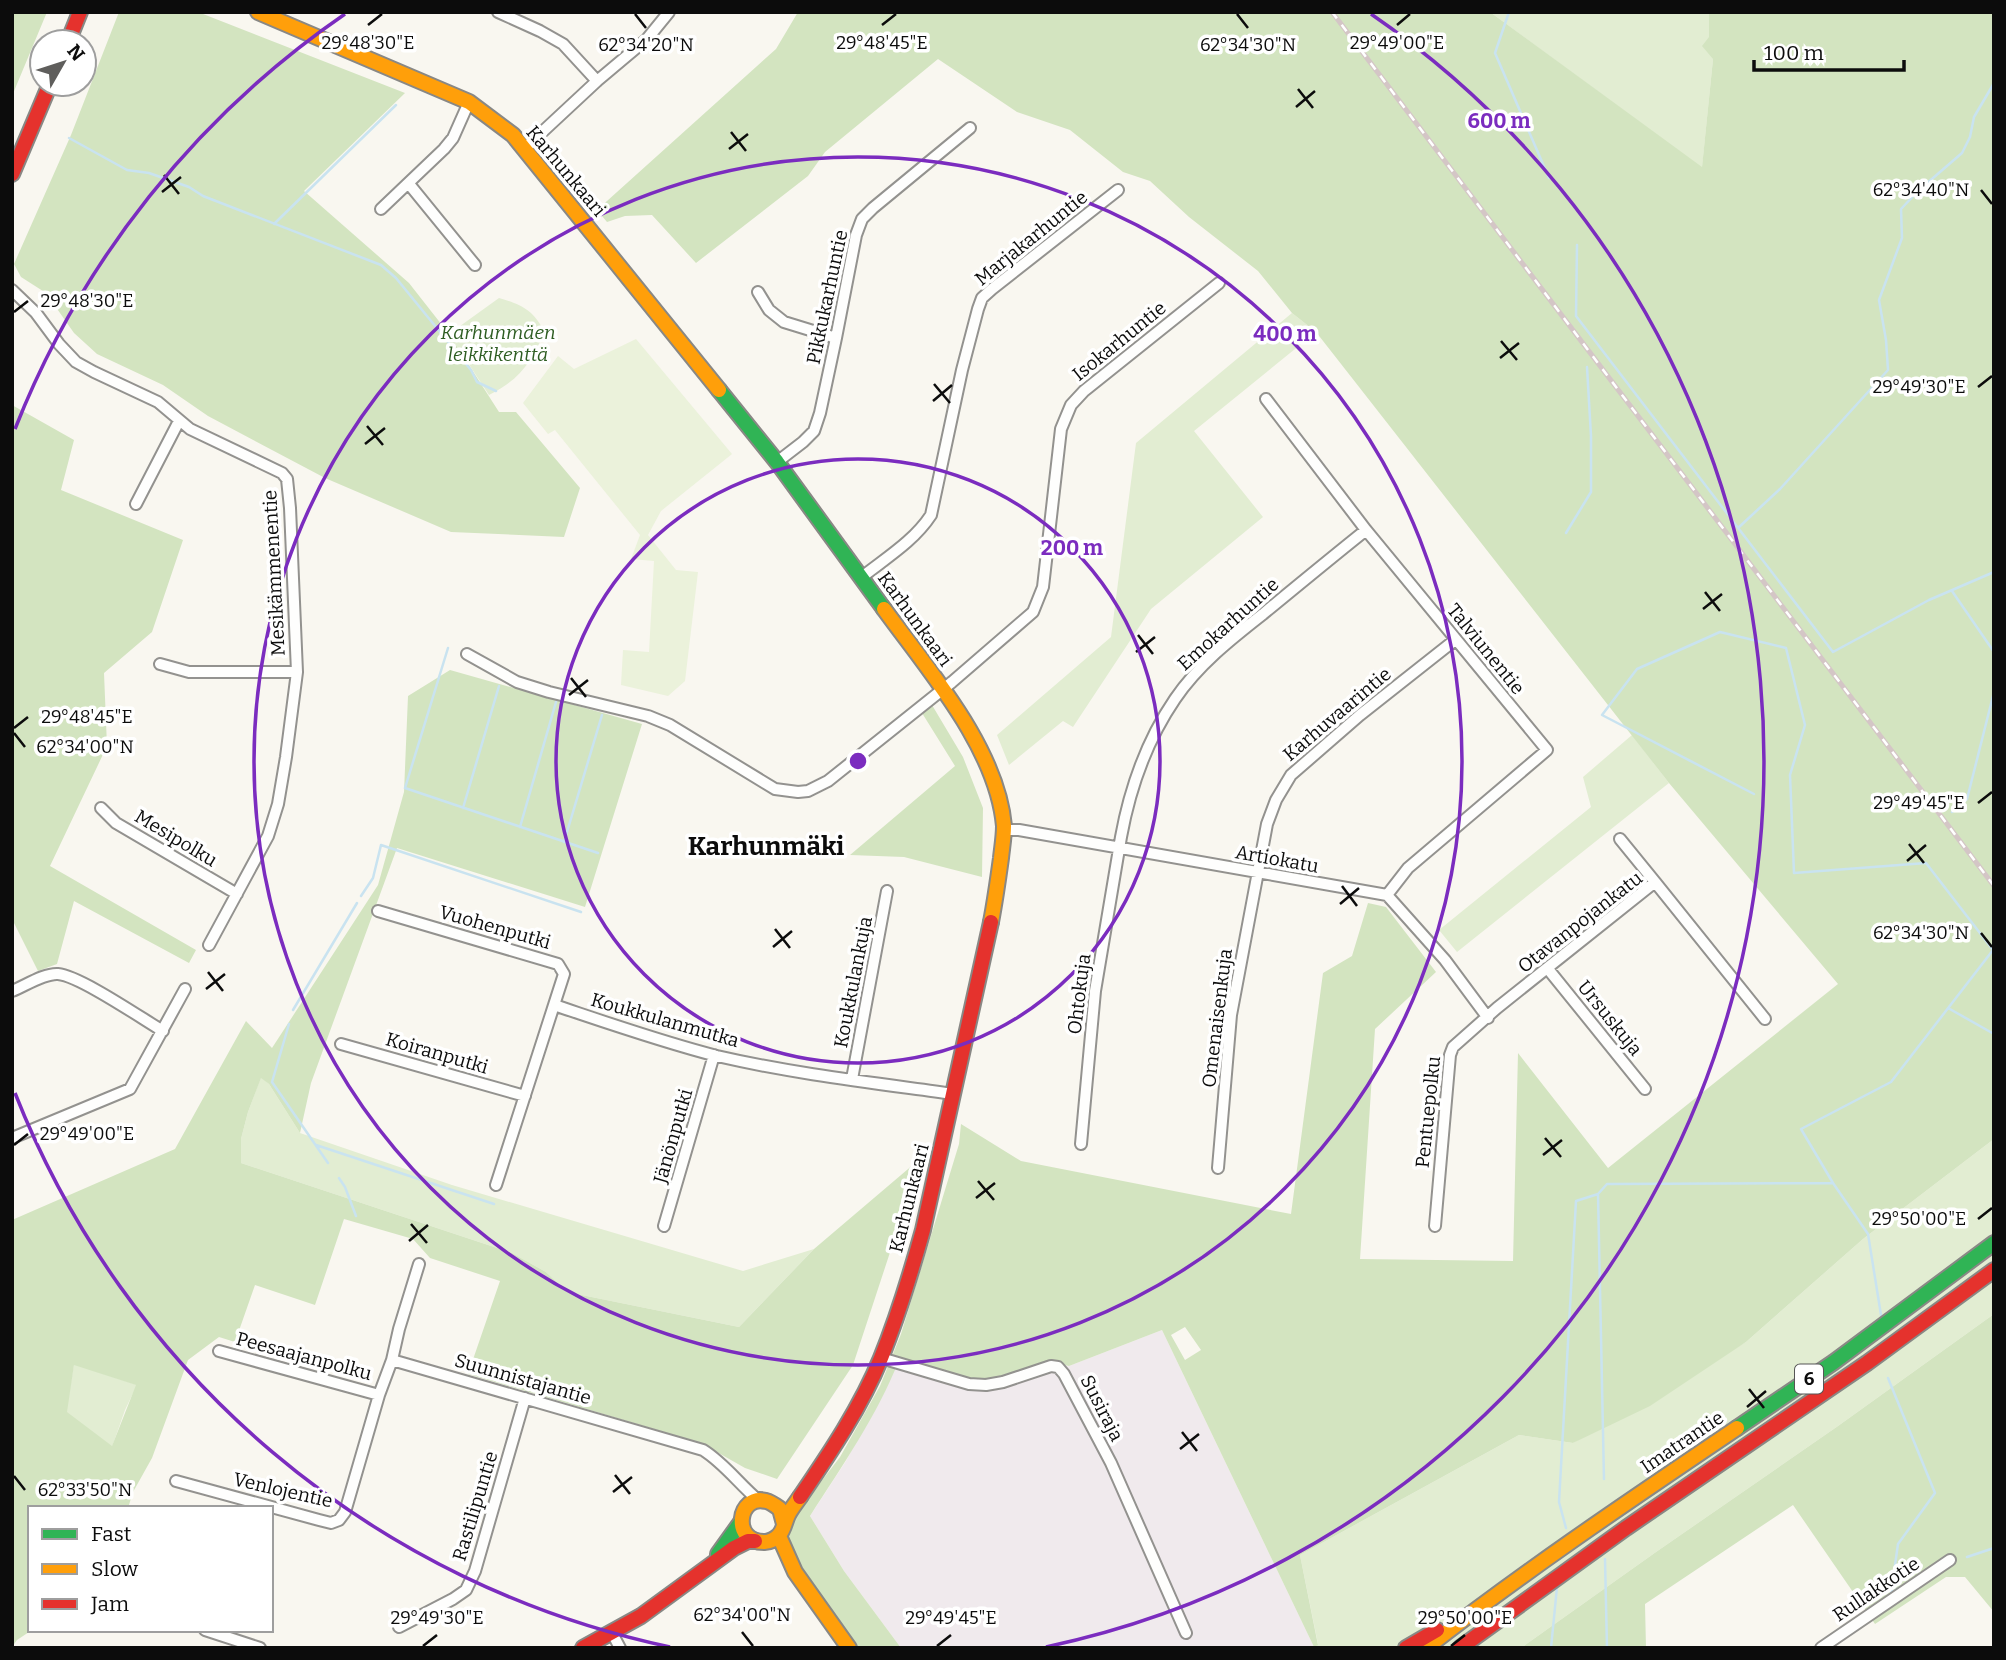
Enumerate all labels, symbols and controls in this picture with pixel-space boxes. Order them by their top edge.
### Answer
north arrow [28,28,98,98]
scale bar [1754,28,1904,72]
text: 29°48'30"E [321,32,415,54]
text: 29°48'45"E [836,32,928,54]
text: 29°49'00"E [1350,32,1444,54]
text: 62°34'20"N [598,34,694,56]
text: 62°34'30"N [1200,34,1296,56]
text: N [62,40,90,66]
text: 100 m [1764,40,1824,66]
text: 600 m [1468,108,1530,134]
street label: Karhunkaari [521,121,611,221]
text: 62°34'40"N [1873,179,1969,201]
street label: Marjakarhuntie [970,186,1092,290]
street label: Pikkukarhuntie [802,228,852,366]
text: 29°48'30"E [40,290,134,312]
street label: Isokarhuntie [1068,296,1170,386]
park label: Karhunmäen leikkikenttä [441,321,555,366]
text: 400 m [1253,321,1317,347]
text: 29°49'30"E [1872,376,1966,398]
street label: Mesikämmenentie [258,489,290,657]
text: 200 m [1041,535,1103,561]
street label: Karhunkaari [873,567,957,671]
street label: Emokarhuntie [1173,573,1283,675]
street label: Talviunentie [1442,599,1530,699]
street label: Karhuvaarintie [1278,662,1396,766]
text: 29°48'45"E [41,706,133,728]
text: 62°34'00"N [36,736,134,758]
centre of rings [846,749,870,773]
text: 29°49'45"E [1873,792,1965,814]
street label: Mesipolku [131,805,221,872]
district label: Karhunmäki [688,831,844,862]
street label: Artiokatu [1234,840,1321,878]
street label: Otavanpojankatu [1513,866,1647,978]
street label: Vuohenputki [437,900,554,954]
street label: Koukkulankuja [829,914,877,1050]
text: 62°34'30"N [1873,922,1969,944]
street label: Omenaisenkuja [1197,947,1237,1089]
street label: Ohtokuja [1063,952,1095,1036]
street label: Ursuskuja [1573,976,1648,1061]
street label: Koukkulanmutka [588,988,742,1052]
street label: Koiranputki [383,1027,491,1079]
street label: Pentuepolku [1411,1055,1445,1169]
street label: Jänönputki [648,1086,698,1187]
text: 29°49'00"E [40,1123,134,1145]
street label: Karhunkaari [884,1141,934,1255]
text: 29°50'00"E [1872,1208,1966,1230]
street label: Peesaajanpolku [234,1327,374,1385]
street label: Suunnistajantie [452,1349,594,1409]
road number: 6 [1795,1364,1823,1394]
street label: Susiraja [1076,1371,1129,1446]
street label: Imatrantie [1636,1406,1728,1478]
street label: Rastilipuntie [447,1448,503,1564]
street label: Venlojentie [231,1467,335,1513]
text: 62°33'50"N [38,1479,132,1501]
legend [28,1506,273,1632]
text: Fast [91,1521,132,1547]
street label: Rullakkotie [1828,1552,1924,1626]
text: Slow [91,1556,138,1582]
text: Jam [90,1591,129,1617]
text: 62°34'00"N [693,1604,791,1626]
text: 29°49'30"E [390,1607,484,1629]
text: 29°49'45"E [905,1607,997,1629]
text: 29°50'00"E [1418,1607,1512,1629]

